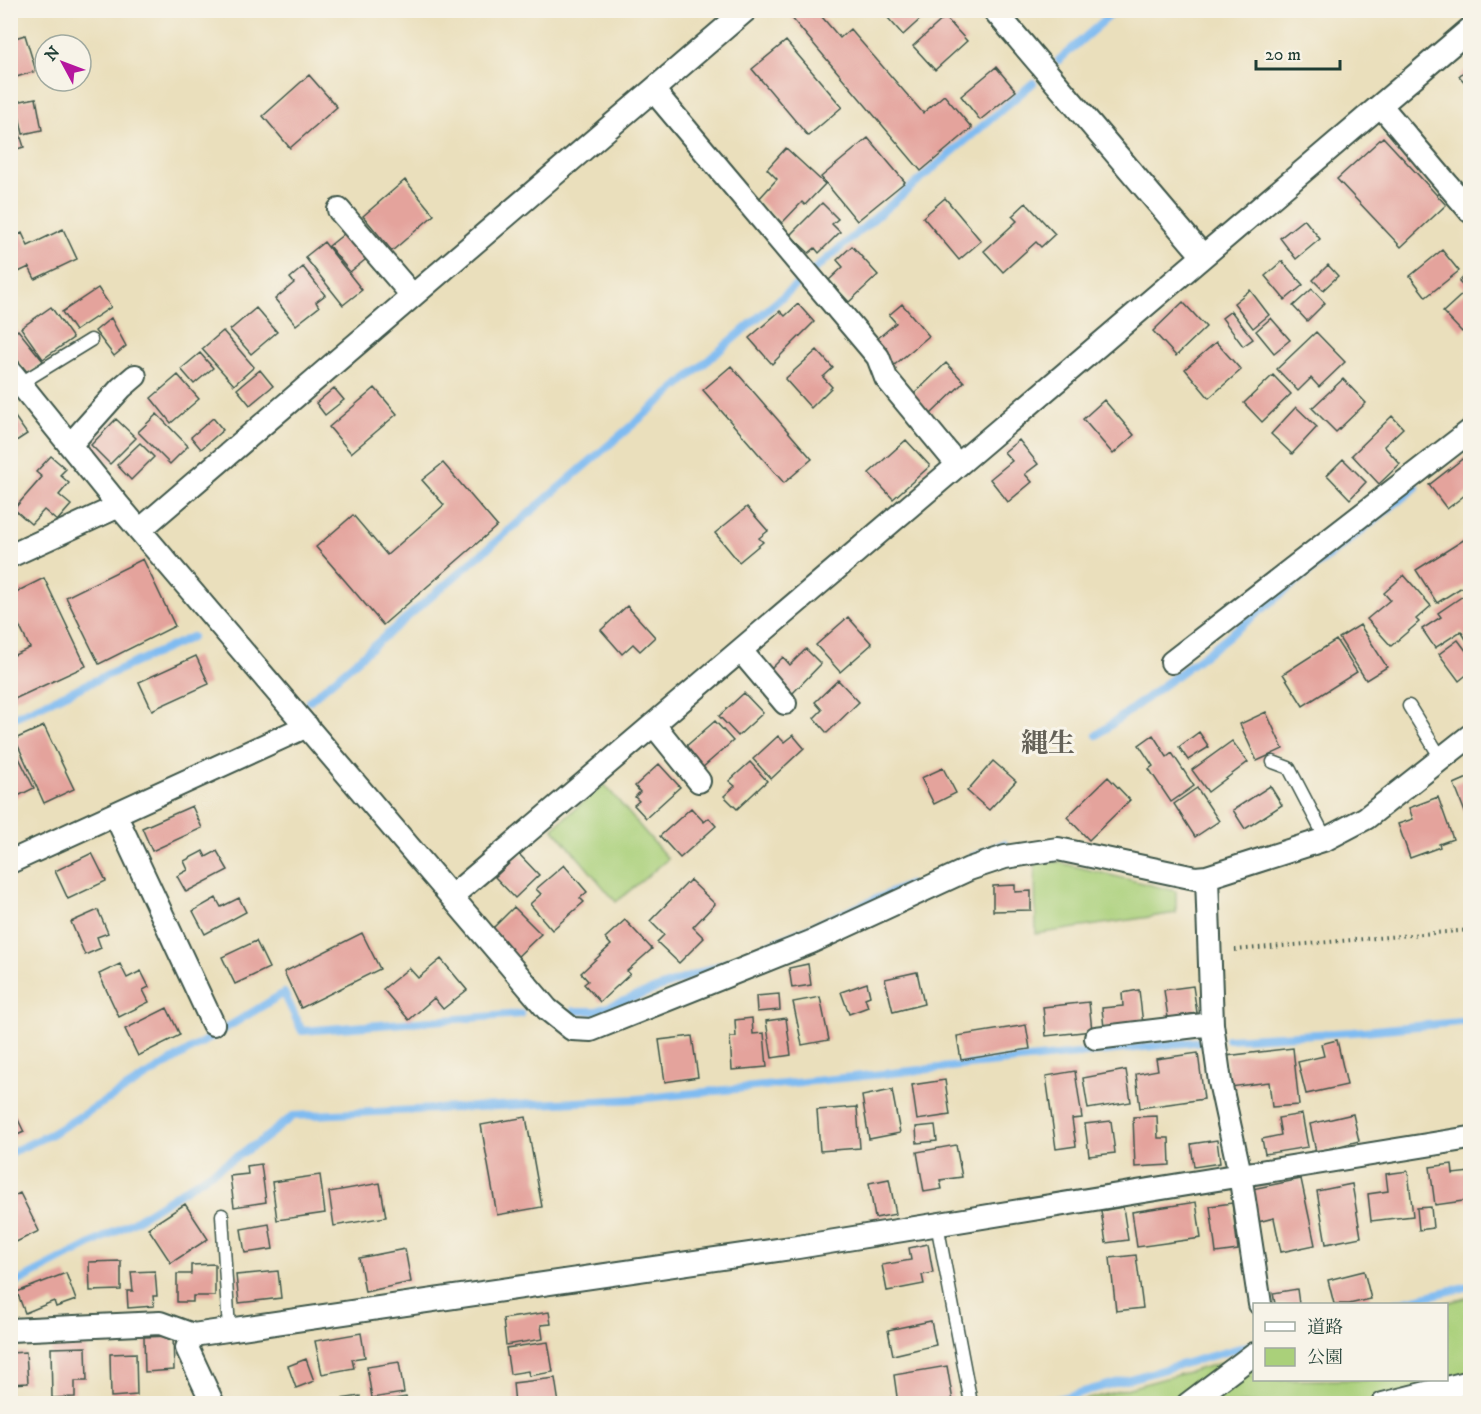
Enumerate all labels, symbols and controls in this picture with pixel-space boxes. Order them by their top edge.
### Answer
north arrow [33,33,93,93]
scale bar [1256,33,1340,71]
text: N [41,42,64,65]
text: 20 m [1265,44,1301,66]
district label: 縄生 [1021,727,1075,761]
legend [1253,1303,1448,1381]
text: 道路 [1307,1317,1343,1339]
text: 公園 [1307,1347,1343,1369]

